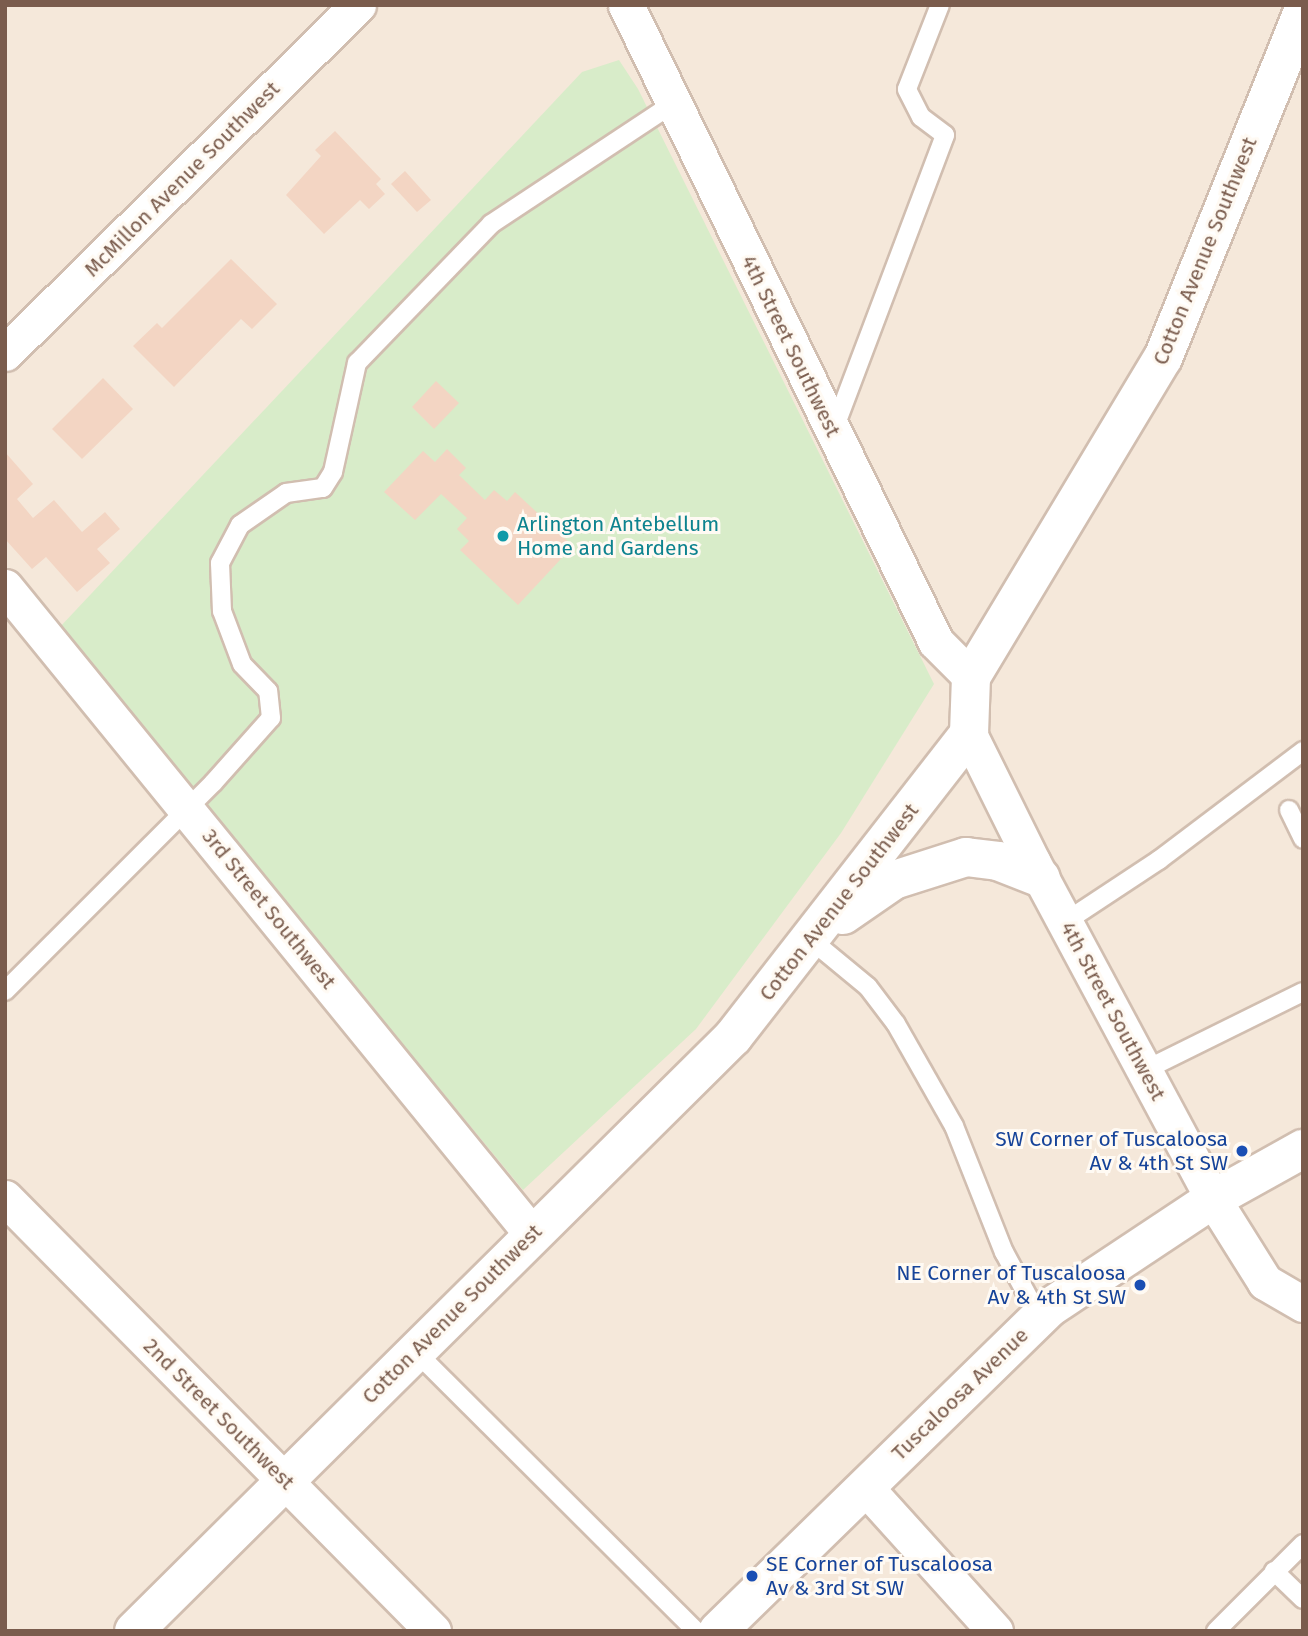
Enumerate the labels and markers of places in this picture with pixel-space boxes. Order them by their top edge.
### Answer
place label: Arlington Antebellum Home and Gardens [517,511,719,561]
marker: Arlington Antebellum Home and Gardens [495,528,511,544]
place label: SW Corner of Tuscaloosa Av & 4th St SW [995,1126,1228,1176]
marker: SW Corner of Tuscaloosa Av & 4th St SW [1234,1143,1250,1159]
place label: NE Corner of Tuscaloosa Av & 4th St SW [896,1260,1126,1310]
marker: NE Corner of Tuscaloosa Av & 4th St SW [1132,1277,1148,1293]
place label: SE Corner of Tuscaloosa Av & 3rd St SW [766,1551,993,1601]
marker: SE Corner of Tuscaloosa Av & 3rd St SW [744,1568,760,1584]

